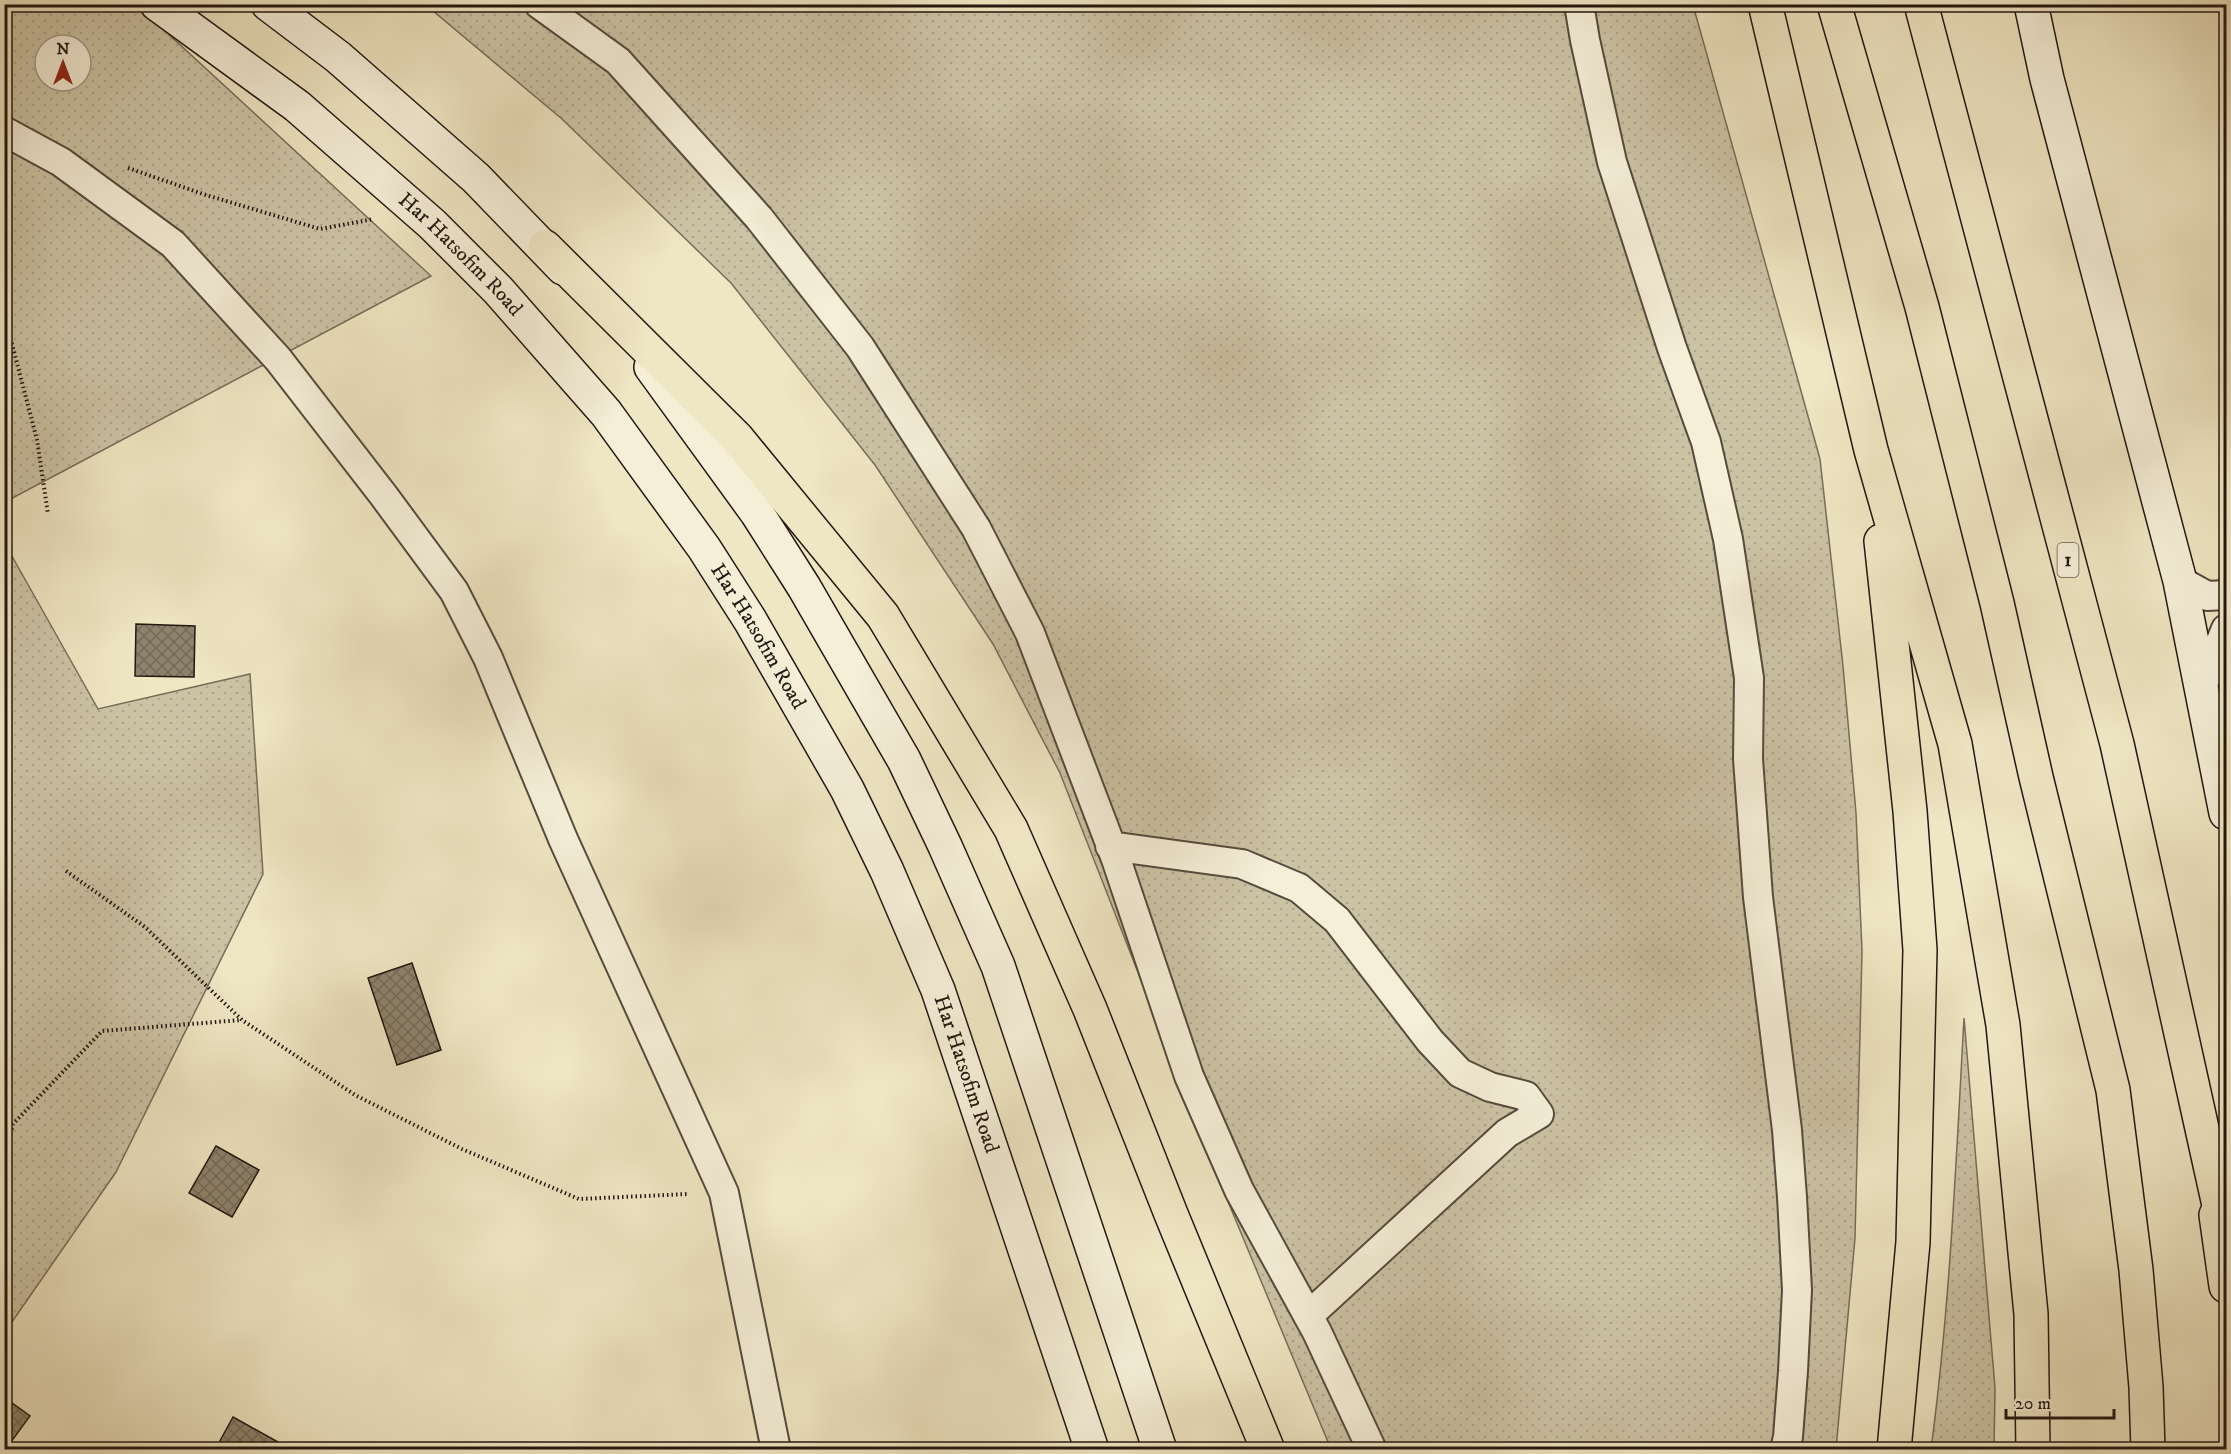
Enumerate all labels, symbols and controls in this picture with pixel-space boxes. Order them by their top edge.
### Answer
north arrow [33,33,93,93]
text: N [56,39,70,59]
street label: Har Hatsofim Road [393,187,528,322]
road number: 1 [2058,543,2078,577]
street label: Har Hatsofim Road [704,559,812,714]
street label: Har Hatsofim Road [928,992,1005,1157]
scale bar [2006,1382,2114,1420]
text: 20 m [2015,1393,2051,1415]

